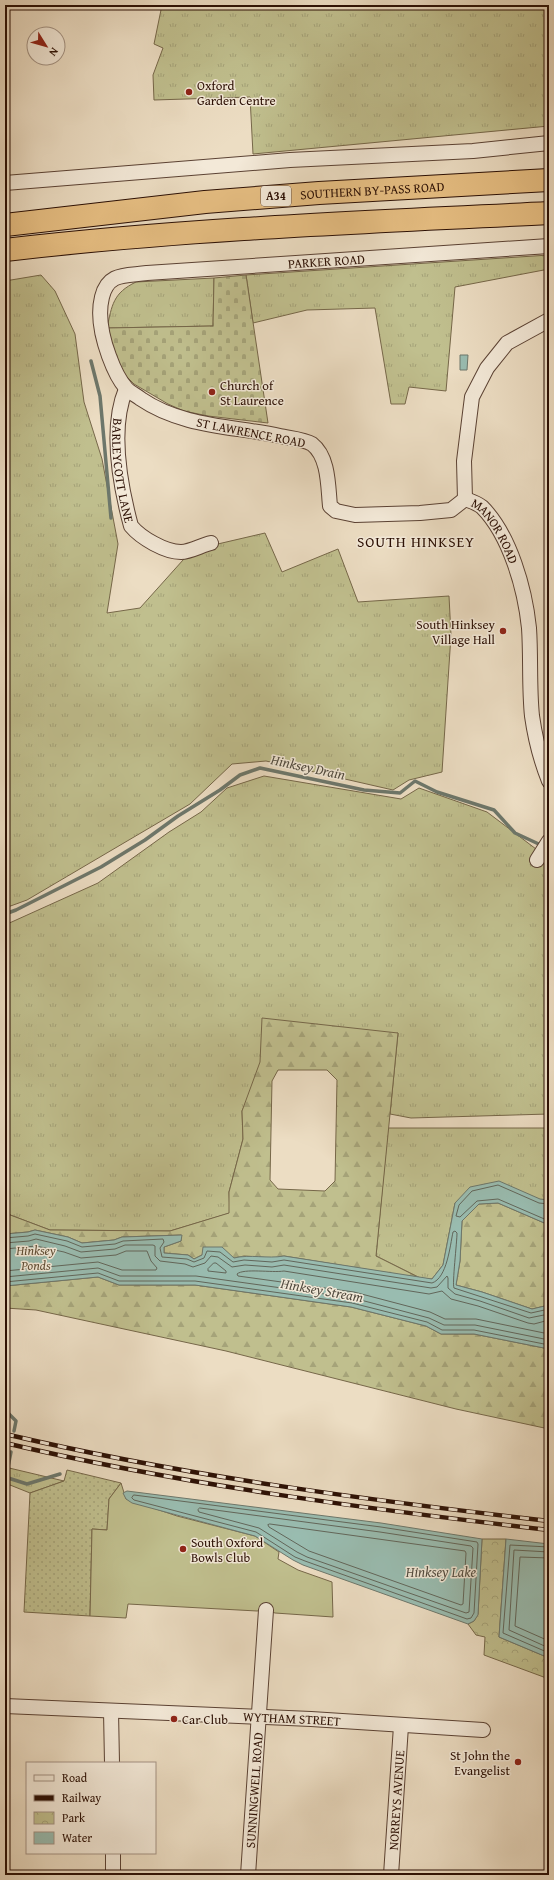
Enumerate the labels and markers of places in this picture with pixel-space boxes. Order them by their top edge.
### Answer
place label: Oxford Garden Centre [197,76,276,110]
marker: Oxford Garden Centre [184,87,194,97]
place label: Church of St Laurence [220,376,284,410]
marker: Church of St Laurence [207,387,217,397]
place label: South Hinksey Village Hall [416,615,496,649]
marker: South Hinksey Village Hall [498,626,508,636]
place label: South Oxford Bowls Club [191,1533,263,1567]
marker: South Oxford Bowls Club [178,1544,188,1554]
place label: Car Club [182,1710,228,1729]
marker: Car Club [169,1714,179,1724]
place label: St John the Evangelist [450,1746,510,1780]
marker: St John the Evangelist [513,1757,523,1767]

